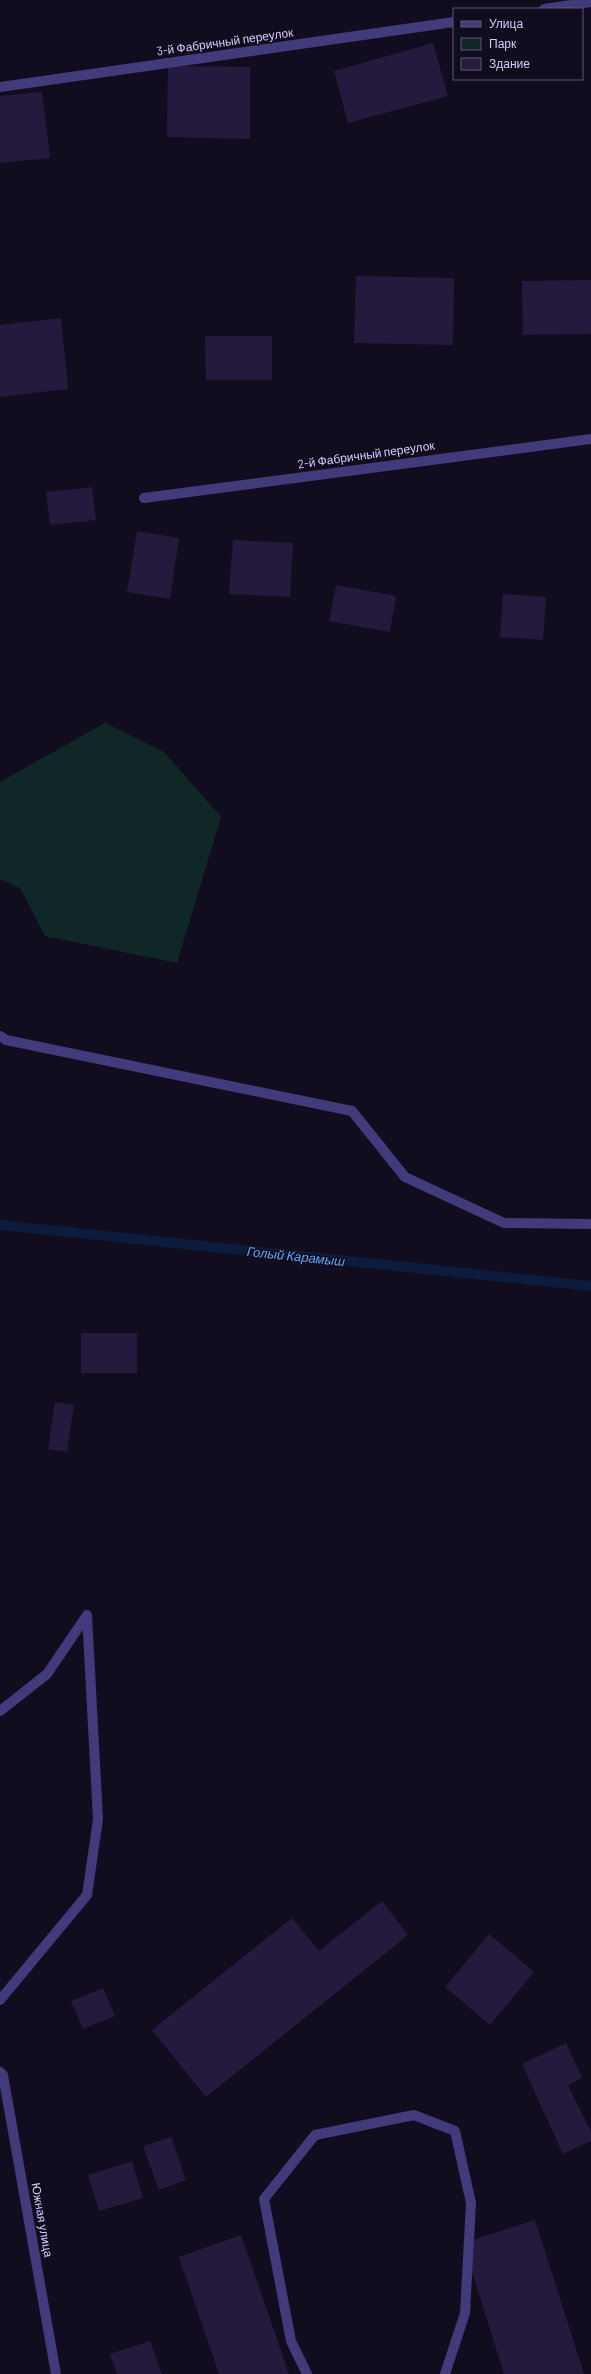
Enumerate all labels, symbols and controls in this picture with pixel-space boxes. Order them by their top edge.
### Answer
legend [453,8,583,80]
text: Улица [489,16,523,31]
street label: 3-й Фабричный переулок [156,24,295,59]
text: Парк [489,36,517,51]
text: Здание [489,56,530,71]
street label: 2-й Фабричный переулок [297,437,436,472]
water label: Голый Карамыш [246,1243,346,1269]
street label: Южная улица [29,2182,56,2259]

